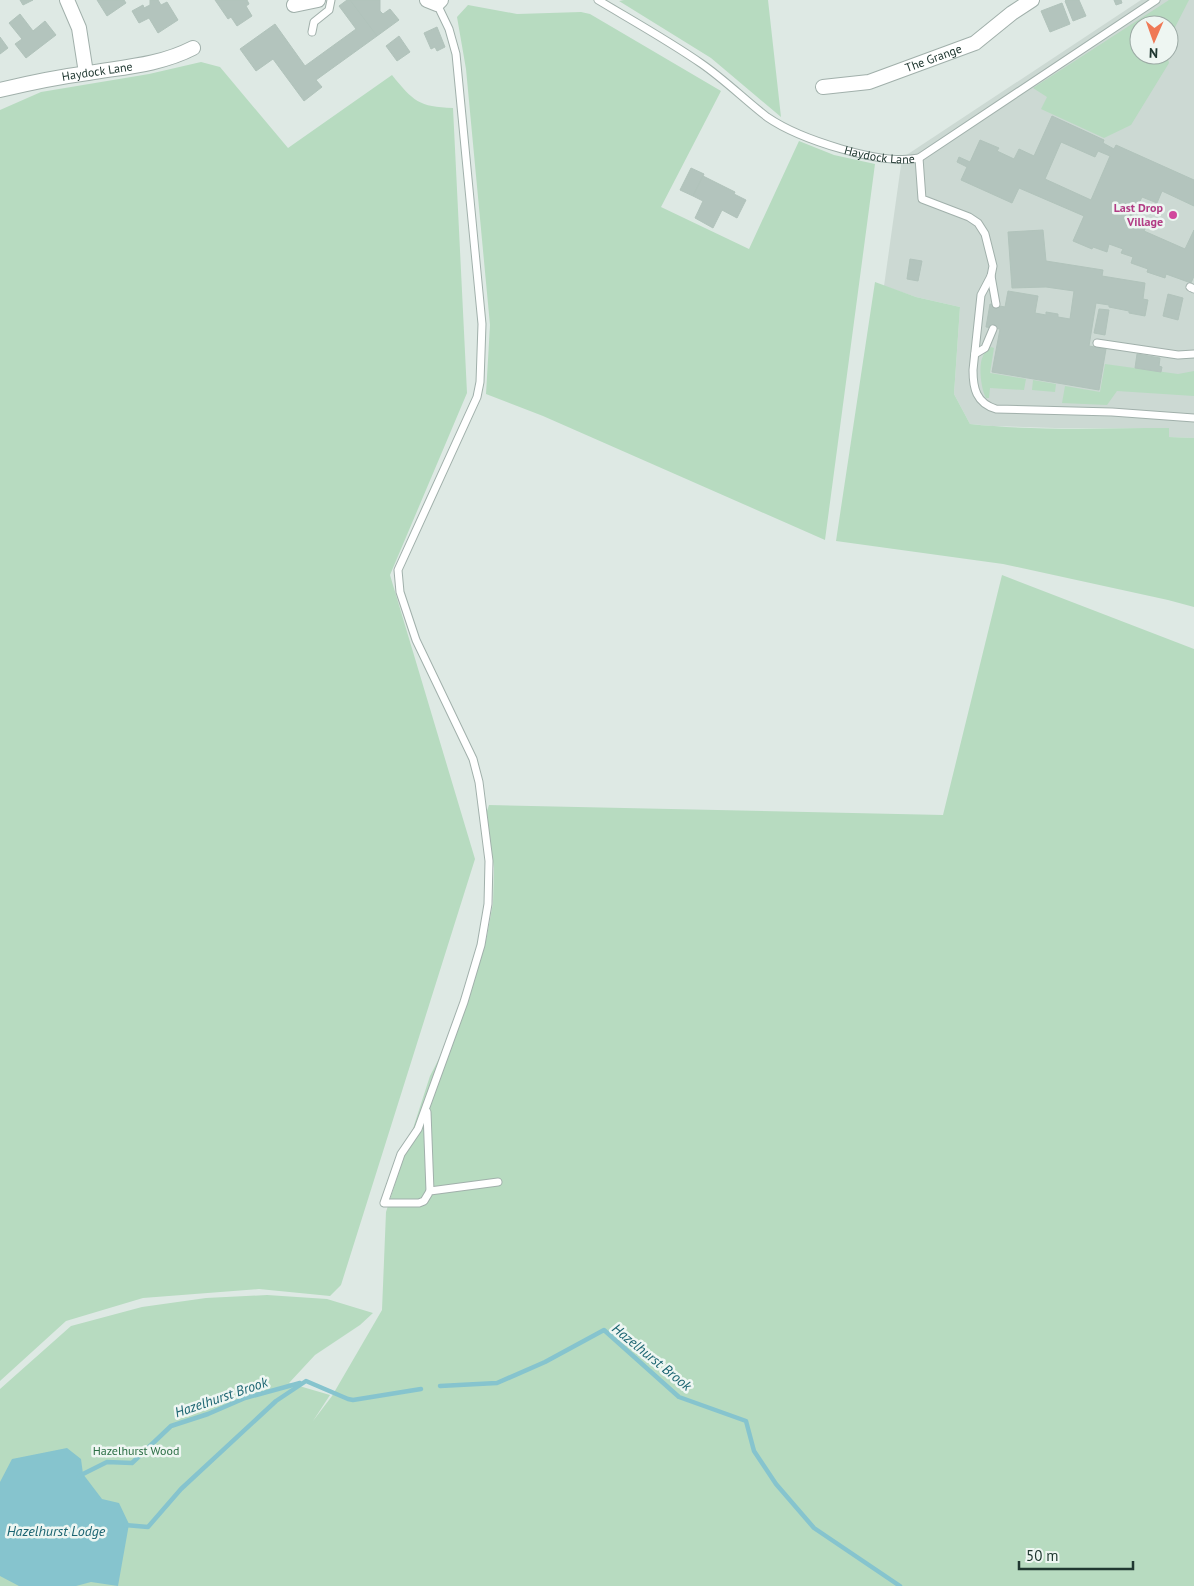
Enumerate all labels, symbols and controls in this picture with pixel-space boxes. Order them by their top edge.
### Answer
north arrow [1129,15,1179,65]
street label: The Grange [903,41,964,75]
text: N [1149,44,1158,62]
street label: Haydock Lane [61,58,134,84]
street label: Haydock Lane [843,142,915,166]
place label: Last Drop Village [1114,200,1164,229]
marker: Last Drop Village [1167,209,1179,221]
water label: Hazelhurst Brook [609,1319,696,1395]
water label: Hazelhurst Brook [172,1372,271,1421]
park label: Hazelhurst Wood [93,1443,179,1458]
water label: Hazelhurst Lodge [7,1522,106,1540]
scale bar [1019,1538,1133,1570]
text: 50 m [1026,1546,1059,1565]

